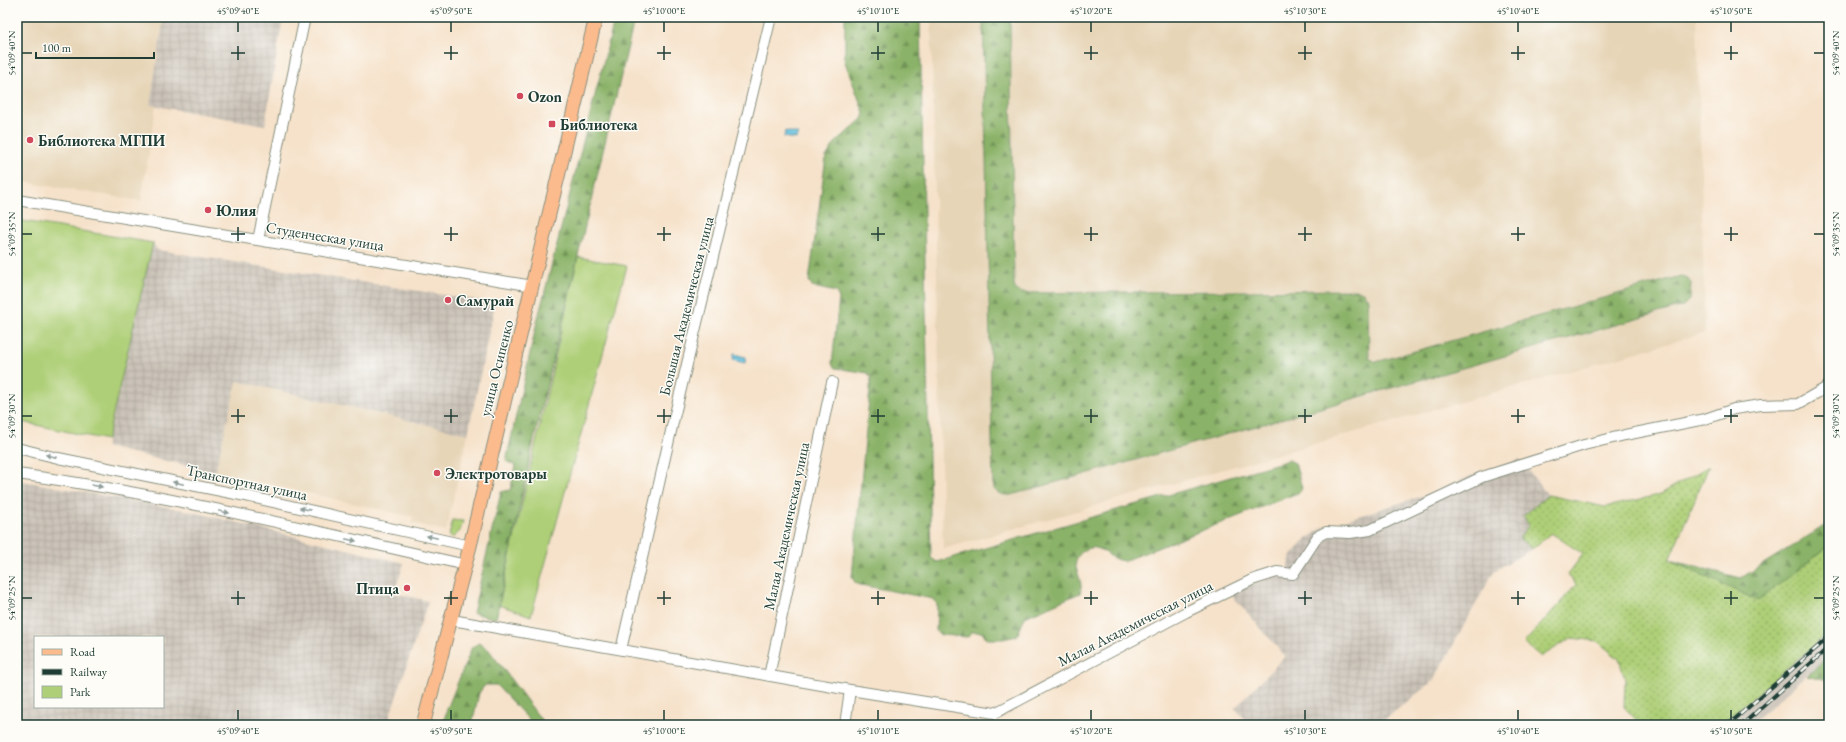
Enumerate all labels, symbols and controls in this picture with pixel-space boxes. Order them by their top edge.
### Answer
text: 45°09'40"E [217,4,260,17]
text: 45°09'50"E [430,4,473,17]
text: 45°10'00"E [643,4,686,17]
text: 45°10'10"E [857,4,900,17]
text: 45°10'20"E [1070,4,1113,17]
text: 45°10'30"E [1284,4,1327,17]
text: 45°10'40"E [1497,4,1540,17]
text: 45°10'50"E [1710,4,1753,17]
text: 54°09'40"N [5,30,18,75]
text: 54°09'40"N [1829,30,1842,75]
scale bar [36,34,154,60]
text: 100 m [42,40,72,56]
place label: Ozon [528,87,563,106]
marker: Ozon [515,91,525,101]
place label: Библиотека [560,115,638,134]
marker: Библиотека [547,119,557,129]
place label: Библиотека МГПИ [38,131,166,150]
marker: Библиотека МГПИ [25,135,35,145]
place label: Юлия [216,201,256,220]
marker: Юлия [203,205,213,215]
text: 54°09'35"N [5,211,18,256]
text: 54°09'35"N [1829,211,1842,256]
street label: Большая Академическая улица [654,214,718,398]
street label: Студенческая улица [265,217,385,255]
place label: Самурай [456,291,514,310]
marker: Самурай [443,295,453,305]
street label: улица Осипенко [475,318,517,418]
text: 54°09'30"N [5,393,18,438]
text: 54°09'30"N [1829,393,1842,438]
street label: Малая Академическая улица [759,440,813,612]
one-way arrow [45,453,57,459]
street label: Транспортная улица [185,460,309,504]
place label: Электротовары [445,464,547,483]
marker: Электротовары [432,468,442,478]
one-way arrow [172,479,184,485]
one-way arrow [91,484,103,490]
one-way arrow [299,506,311,512]
one-way arrow [218,509,231,515]
one-way arrow [426,534,438,540]
one-way arrow [345,537,358,543]
text: 54°09'25"N [5,575,18,620]
text: 54°09'25"N [1829,575,1842,620]
street label: Малая Академическая улица [1054,576,1216,670]
place label: Птица [356,579,399,598]
marker: Птица [402,583,412,593]
legend [34,636,164,708]
text: Road [70,644,96,660]
text: Railway [70,664,108,680]
text: Park [70,684,91,700]
text: 45°09'40"E [217,724,260,737]
text: 45°09'50"E [430,724,473,737]
text: 45°10'00"E [643,724,686,737]
text: 45°10'10"E [857,724,900,737]
text: 45°10'20"E [1070,724,1113,737]
text: 45°10'30"E [1284,724,1327,737]
text: 45°10'40"E [1497,724,1540,737]
text: 45°10'50"E [1710,724,1753,737]

